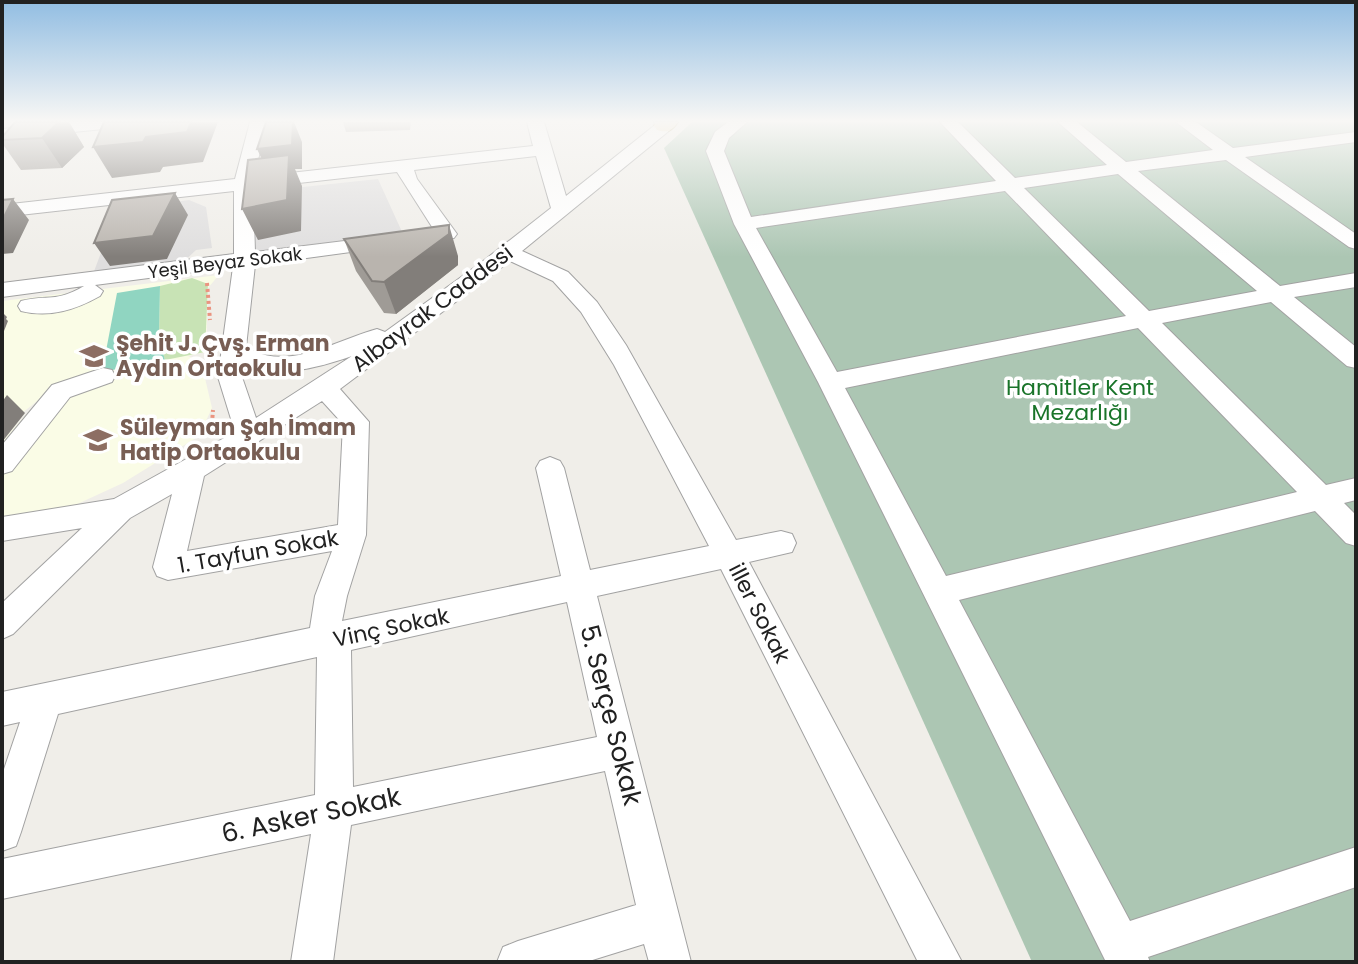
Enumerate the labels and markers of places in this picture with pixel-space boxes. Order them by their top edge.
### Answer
place label: Şehit J. Çvş. Erman Aydın Ortaokulu [116,328,330,384]
school or university icon: Şehit J. Çvş. Erman Aydın Ortaokulu [79,341,109,371]
place label: Süleyman Şah İmam Hatip Ortaokulu [120,412,356,468]
school or university icon: Süleyman Şah İmam Hatip Ortaokulu [83,425,113,455]

